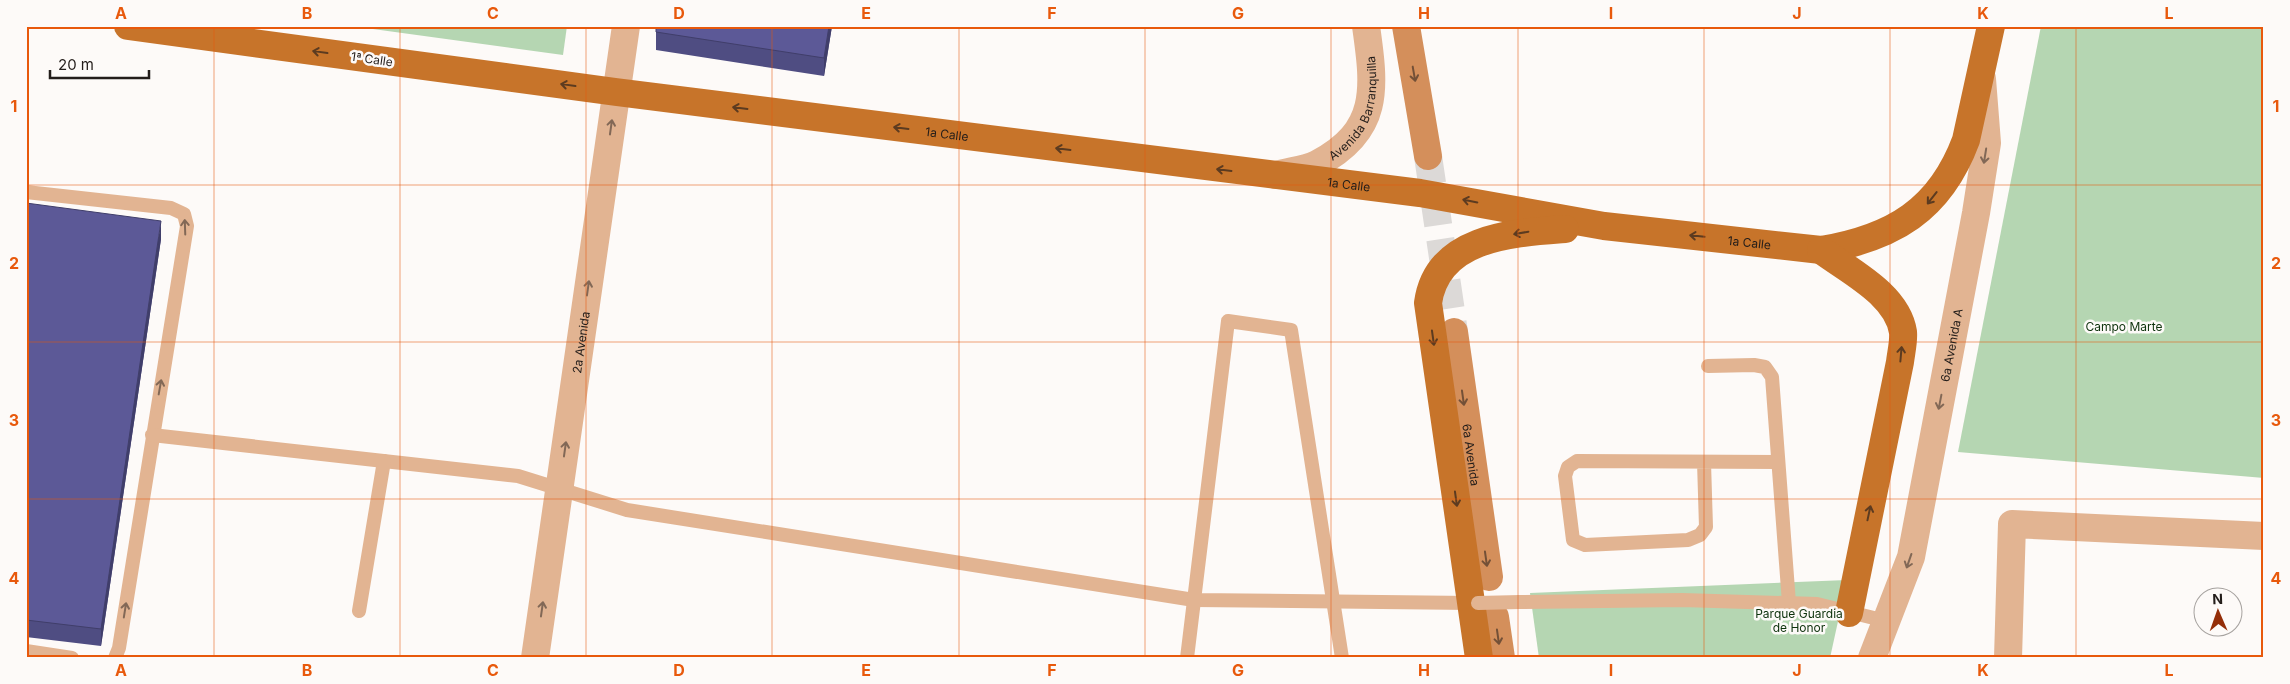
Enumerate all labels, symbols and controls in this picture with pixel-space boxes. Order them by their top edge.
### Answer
text: A [115,3,127,23]
text: B [302,3,312,23]
text: C [487,3,499,23]
text: D [673,3,685,23]
text: E [861,3,871,23]
text: F [1047,3,1057,23]
text: G [1232,3,1244,23]
text: H [1418,3,1430,23]
text: I [1609,3,1613,23]
text: J [1792,3,1802,23]
text: K [1977,3,1989,23]
text: L [2164,3,2174,23]
one-way arrow [313,47,329,57]
scale bar [50,48,149,80]
street label: 1ª Calle [350,49,394,69]
text: 20 m [58,55,94,74]
street label: Avenida Barranquilla [1325,55,1379,163]
one-way arrow [1409,66,1419,82]
one-way arrow [560,80,576,90]
text: 1 [11,96,17,116]
text: 1 [2273,96,2279,116]
one-way arrow [732,102,748,112]
one-way arrow [607,119,617,135]
one-way arrow [894,123,910,133]
street label: 1a Calle [925,123,969,144]
one-way arrow [1055,144,1071,154]
one-way arrow [1980,148,1990,164]
one-way arrow [1216,164,1232,174]
street label: 1a Calle [1326,174,1371,194]
one-way arrow [1927,191,1938,204]
one-way arrow [1462,196,1478,205]
one-way arrow [181,219,190,235]
one-way arrow [1513,229,1529,238]
one-way arrow [1690,231,1706,241]
street label: 1a Calle [1727,232,1772,252]
text: 2 [9,253,19,273]
text: 2 [2271,253,2281,273]
one-way arrow [584,280,594,296]
street label: 6a Avenida A [1937,307,1965,383]
street label: 2a Avenida [569,310,592,374]
park label: Campo Marte [2085,319,2163,334]
one-way arrow [1428,330,1438,346]
one-way arrow [1896,346,1906,362]
one-way arrow [156,379,166,395]
one-way arrow [1458,390,1468,406]
one-way arrow [1935,394,1944,410]
text: 3 [9,410,19,430]
text: 3 [2271,410,2281,430]
street label: 6a Avenida [1460,423,1483,487]
one-way arrow [561,441,571,457]
one-way arrow [1451,491,1461,507]
one-way arrow [1865,506,1874,522]
one-way arrow [1481,550,1491,566]
one-way arrow [1903,553,1913,569]
text: 4 [9,568,20,588]
text: 4 [2271,568,2282,588]
north arrow [2192,586,2242,636]
text: N [2212,590,2223,607]
one-way arrow [538,602,548,618]
one-way arrow [121,603,131,619]
park label: Parque Guardia de Honor [1755,606,1843,635]
one-way arrow [1493,629,1503,645]
text: A [115,660,127,680]
text: B [302,660,312,680]
text: C [487,660,499,680]
text: D [673,660,685,680]
text: E [861,660,871,680]
text: F [1047,660,1057,680]
text: G [1232,660,1244,680]
text: H [1418,660,1430,680]
text: I [1609,660,1613,680]
text: J [1792,660,1802,680]
text: K [1977,660,1989,680]
text: L [2164,660,2174,680]

